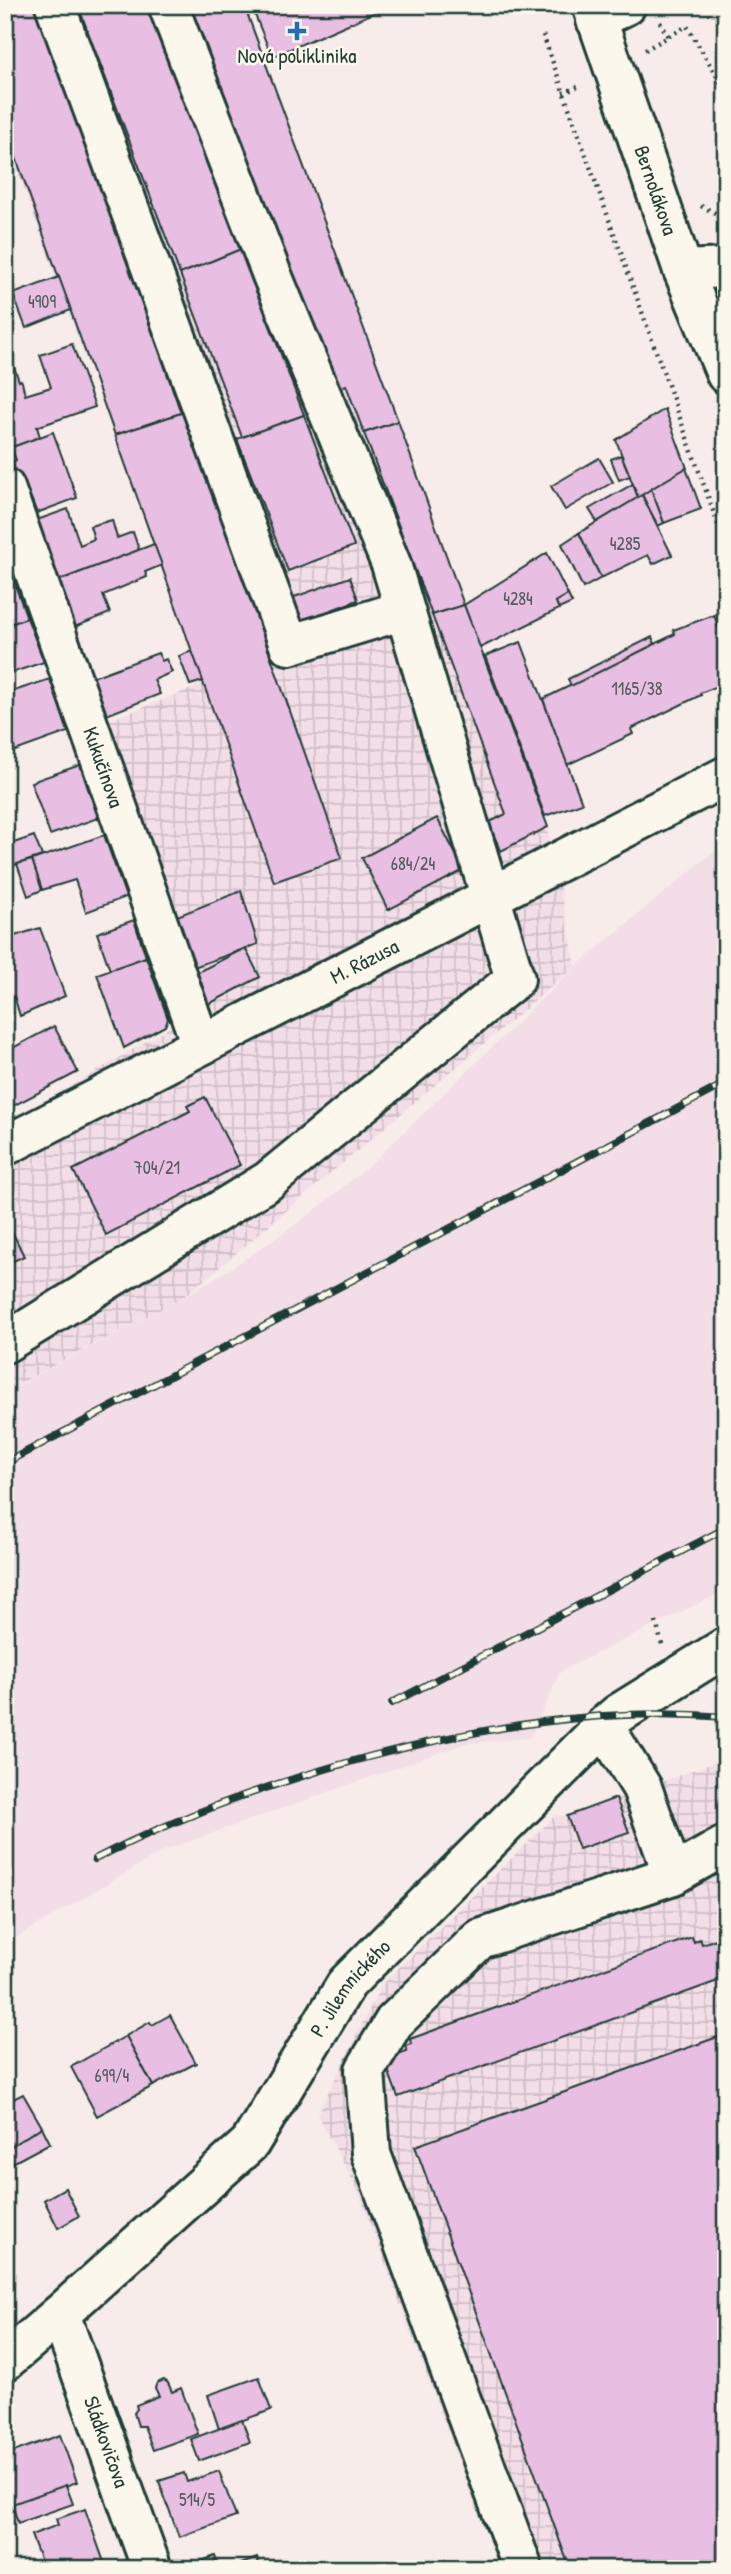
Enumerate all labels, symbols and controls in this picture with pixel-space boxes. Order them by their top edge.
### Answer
marker: Nová poliklinika [287,21,307,41]
place label: Nová poliklinika [238,41,357,70]
street label: Bernolákova [627,142,685,239]
house number: 4909 [28,289,56,314]
house number: 4285 [610,531,641,556]
house number: 4284 [503,586,533,611]
house number: 1165/38 [611,676,663,701]
street label: Kukučínova [76,723,131,811]
house number: 684/24 [391,851,436,876]
street label: M. Rázusa [325,931,403,991]
house number: 704/21 [134,1155,180,1180]
street label: P. Jilemnického [303,1933,397,2042]
house number: 699/4 [95,2063,130,2088]
street label: Sládkovičova [77,2392,136,2491]
house number: 514/5 [179,2487,215,2512]

